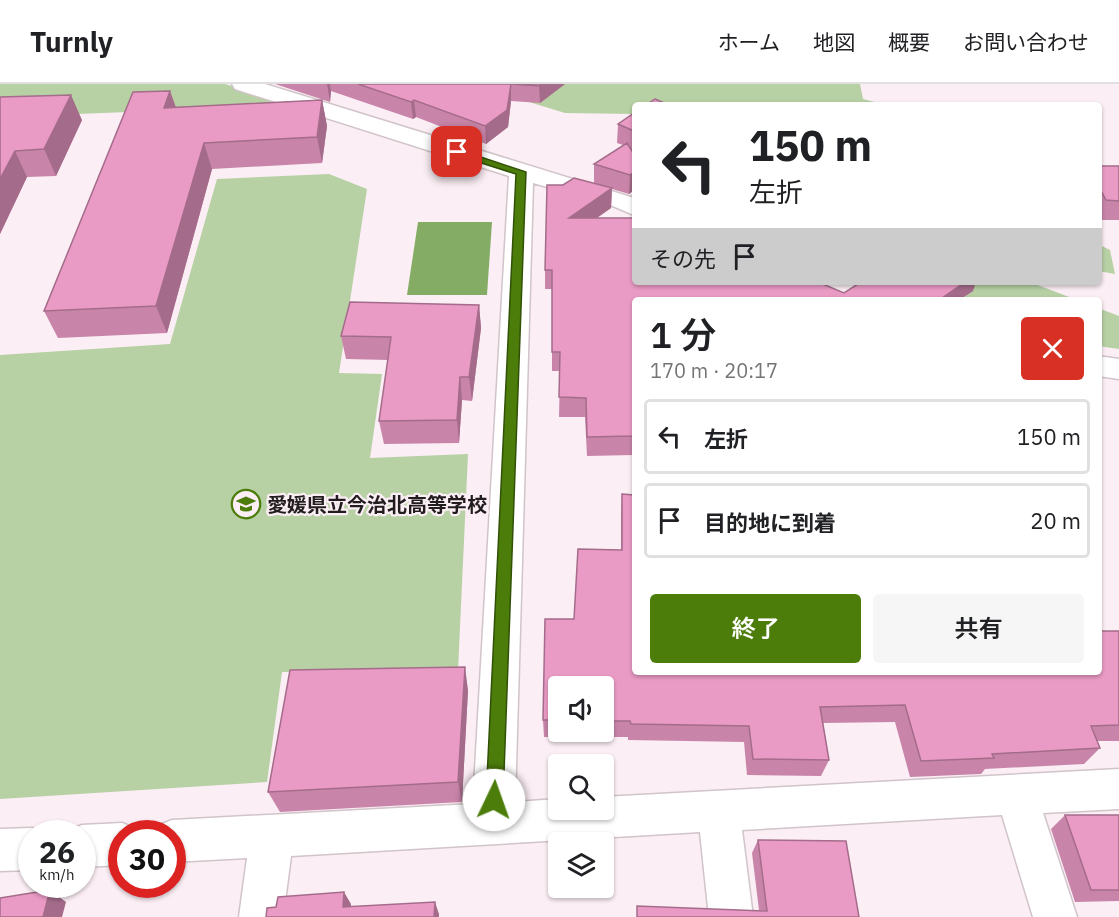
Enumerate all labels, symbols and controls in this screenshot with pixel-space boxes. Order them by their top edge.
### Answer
text: Turnly [30,23,113,60]
text: ホーム [718,28,780,56]
text: 地図 [813,28,855,56]
text: 概要 [888,28,930,56]
text: お問い合わせ [963,28,1089,56]
text: 150 m [749,118,872,173]
pin [431,126,482,177]
icon: left [650,126,728,204]
icon: arrive [440,135,473,168]
text: 左折 [749,174,803,209]
icon: arrive [728,240,761,273]
text: その先 [650,244,716,273]
text: 1 分 [650,311,716,358]
button: close [1021,317,1084,380]
text: 170 m · 20:17 [650,357,778,384]
icon: left [653,420,686,453]
text: 150 m [1017,422,1081,451]
text: 左折 [704,424,748,453]
school or university icon: 愛媛県立今治北高等学校 [230,488,262,520]
place label: 愛媛県立今治北高等学校 [267,491,487,518]
icon: arrive [653,504,686,537]
text: 20 m [1030,506,1081,535]
text: 目的地に到着 [704,508,836,537]
button: 終了 [650,594,861,663]
button: 共有 [873,594,1084,663]
map controls [548,676,614,898]
button: sound [548,676,614,742]
button: search [548,754,614,820]
position arrow [462,768,526,832]
speed limit sign: 30 [108,820,186,898]
text: 26 [39,832,75,871]
button: layers [548,832,614,898]
text: km/h [39,865,75,884]

